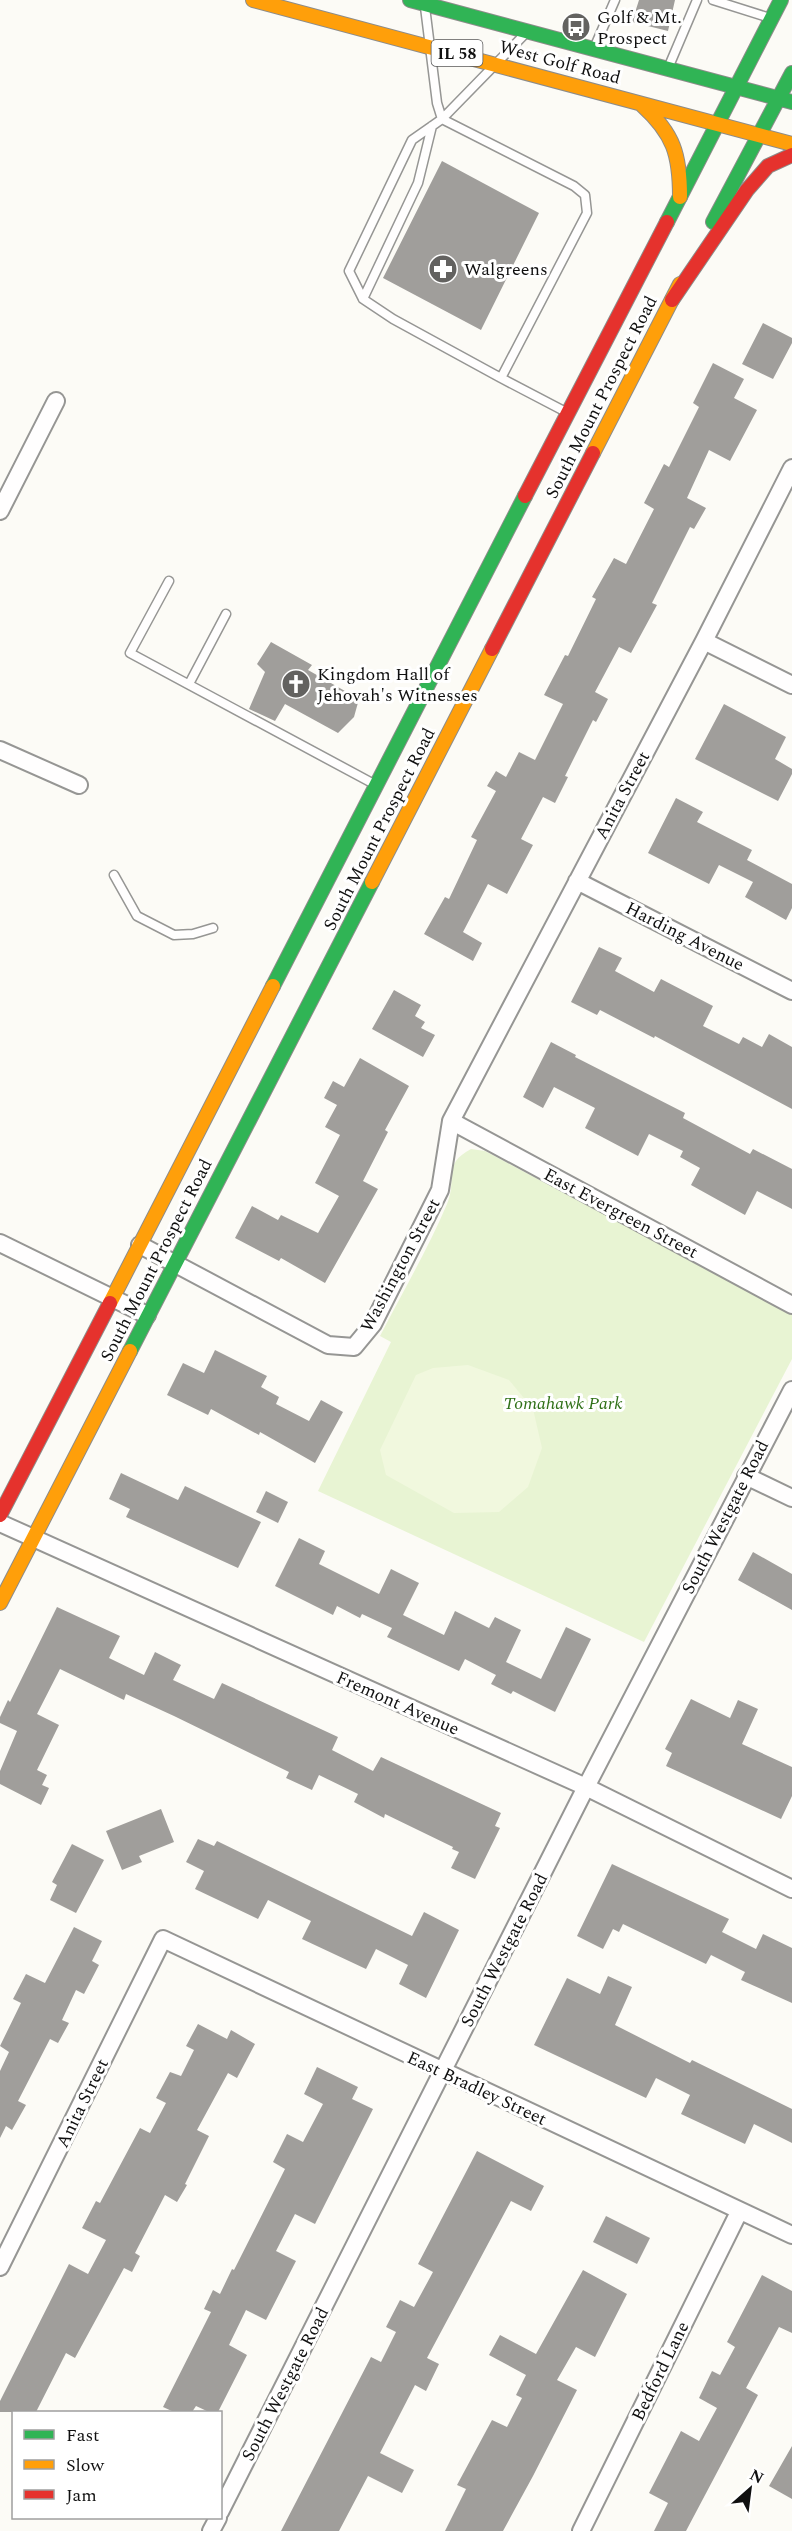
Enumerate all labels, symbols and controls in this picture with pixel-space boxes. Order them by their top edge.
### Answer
place label: Golf & Mt. Prospect [597,4,682,52]
bus stop icon: Golf & Mt. Prospect [560,11,592,43]
street label: West Golf Road [496,33,624,92]
road number: IL 58 [432,40,482,66]
pharmacy icon: Walgreens [427,253,459,285]
place label: Walgreens [464,256,548,283]
street label: South Mount Prospect Road [538,291,664,503]
place label: Kingdom Hall of Jehovah's Witnesses [317,661,478,709]
church icon: Kingdom Hall of Jehovah's Witnesses [280,668,312,700]
street label: South Mount Prospect Road [316,723,442,935]
street label: Anita Street [588,746,657,844]
street label: Harding Avenue [621,895,749,978]
street label: South Mount Prospect Road [93,1154,219,1366]
street label: East Evergreen Street [539,1161,703,1266]
street label: Washington Street [354,1193,447,1337]
park label: Tomahawk Park [503,1390,623,1417]
street label: South Westgate Road [675,1436,776,1599]
street label: Fremont Avenue [332,1664,464,1743]
street label: South Westgate Road [454,1869,555,2032]
street label: East Bradley Street [402,2044,551,2133]
street label: Anita Street [49,2054,116,2152]
street label: South Westgate Road [235,2303,336,2466]
street label: Bedford Lane [625,2317,696,2426]
legend [12,2411,222,2519]
text: Fast [66,2422,99,2449]
text: Slow [66,2452,105,2479]
north arrow [720,2459,780,2519]
text: N [745,2463,768,2490]
text: Jam [66,2482,97,2509]

